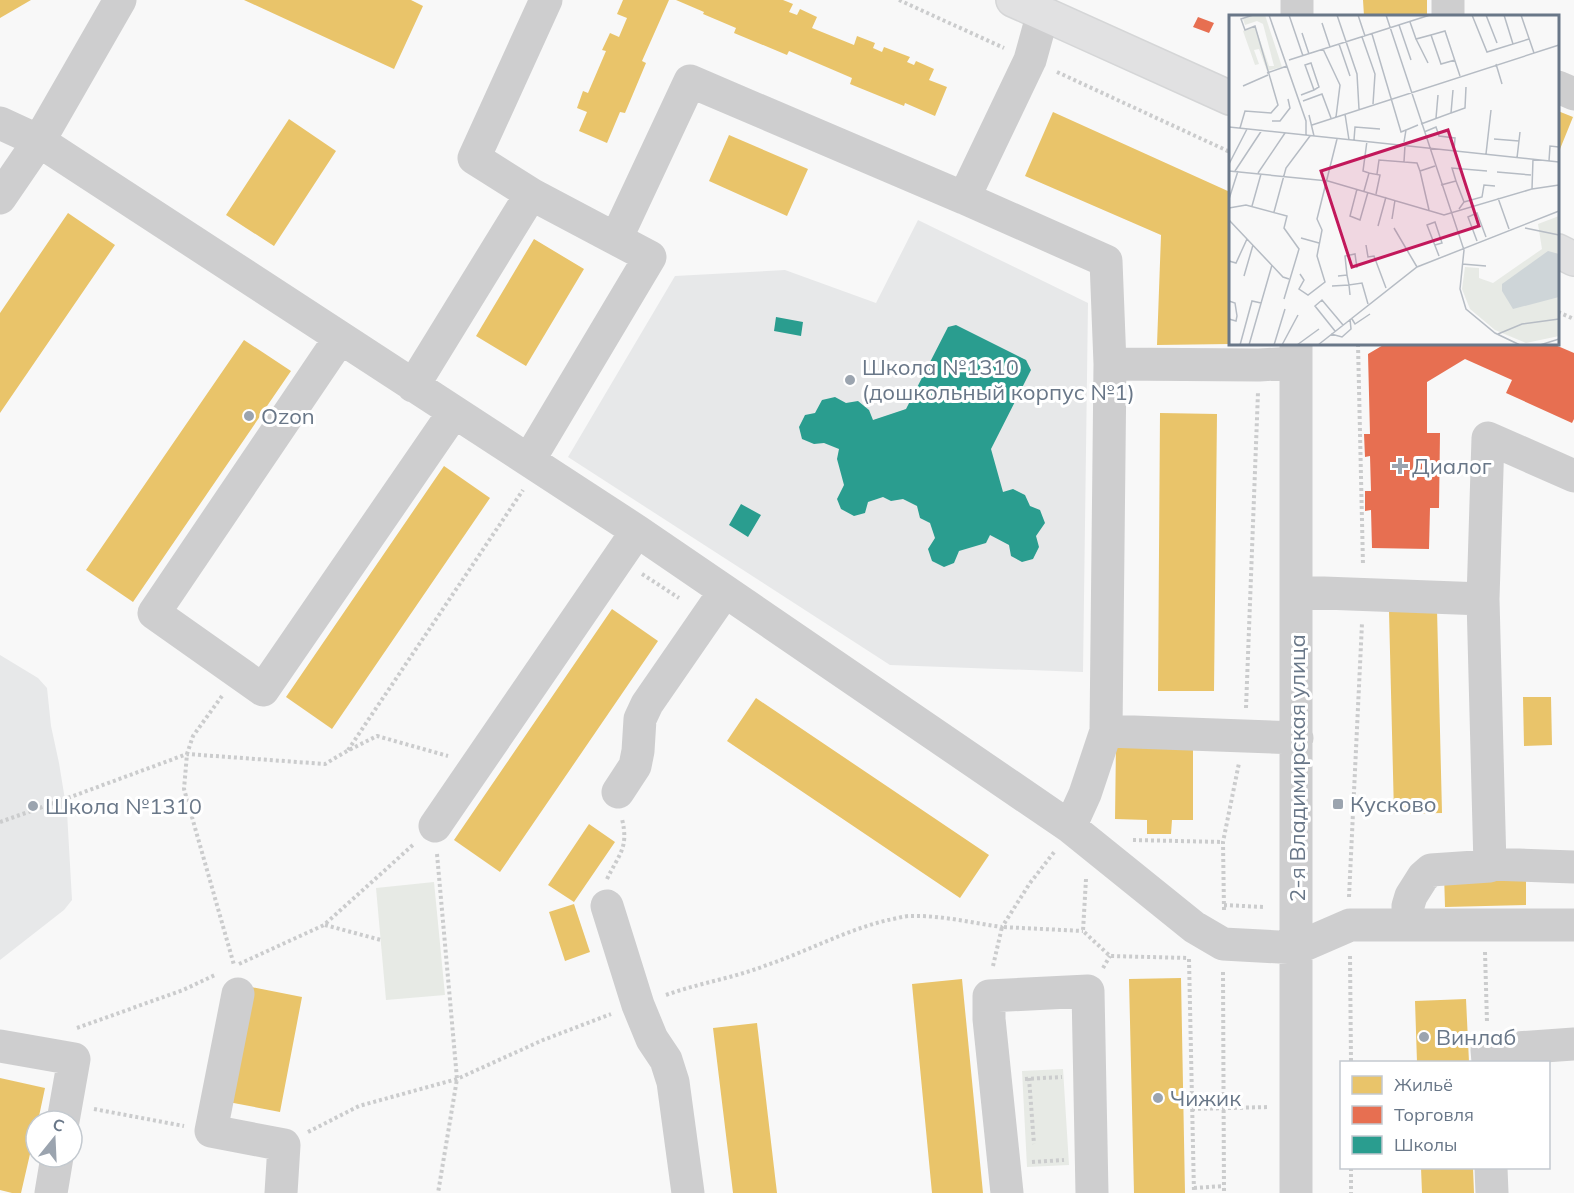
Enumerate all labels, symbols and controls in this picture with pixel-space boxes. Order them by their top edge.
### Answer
inset map [1229,15,1559,345]
place label: Школа №1310 (дошкольный корпус №1) [862,353,1135,406]
marker: Школа №1310 (дошкольный корпус №1) [843,373,857,387]
place label: Ozon [261,402,315,430]
marker: Ozon [242,409,256,423]
place label: Диалог [1412,452,1492,480]
marker: Диалог [1393,459,1407,473]
street label: 2-я Владимирская улица [1283,634,1311,902]
place label: Кусково [1350,790,1436,818]
place label: Школа №1310 [45,792,202,820]
marker: Кусково [1331,797,1345,811]
marker: Школа №1310 [26,799,40,813]
place label: Винлаб [1436,1023,1516,1051]
marker: Винлаб [1417,1030,1431,1044]
legend [1340,1061,1550,1169]
text: Жильё [1394,1073,1453,1096]
place label: Чижик [1170,1084,1241,1112]
marker: Чижик [1151,1091,1165,1105]
text: Торговля [1394,1103,1474,1126]
north arrow [24,1109,84,1169]
text: С [50,1114,67,1136]
text: Школы [1394,1133,1457,1156]

